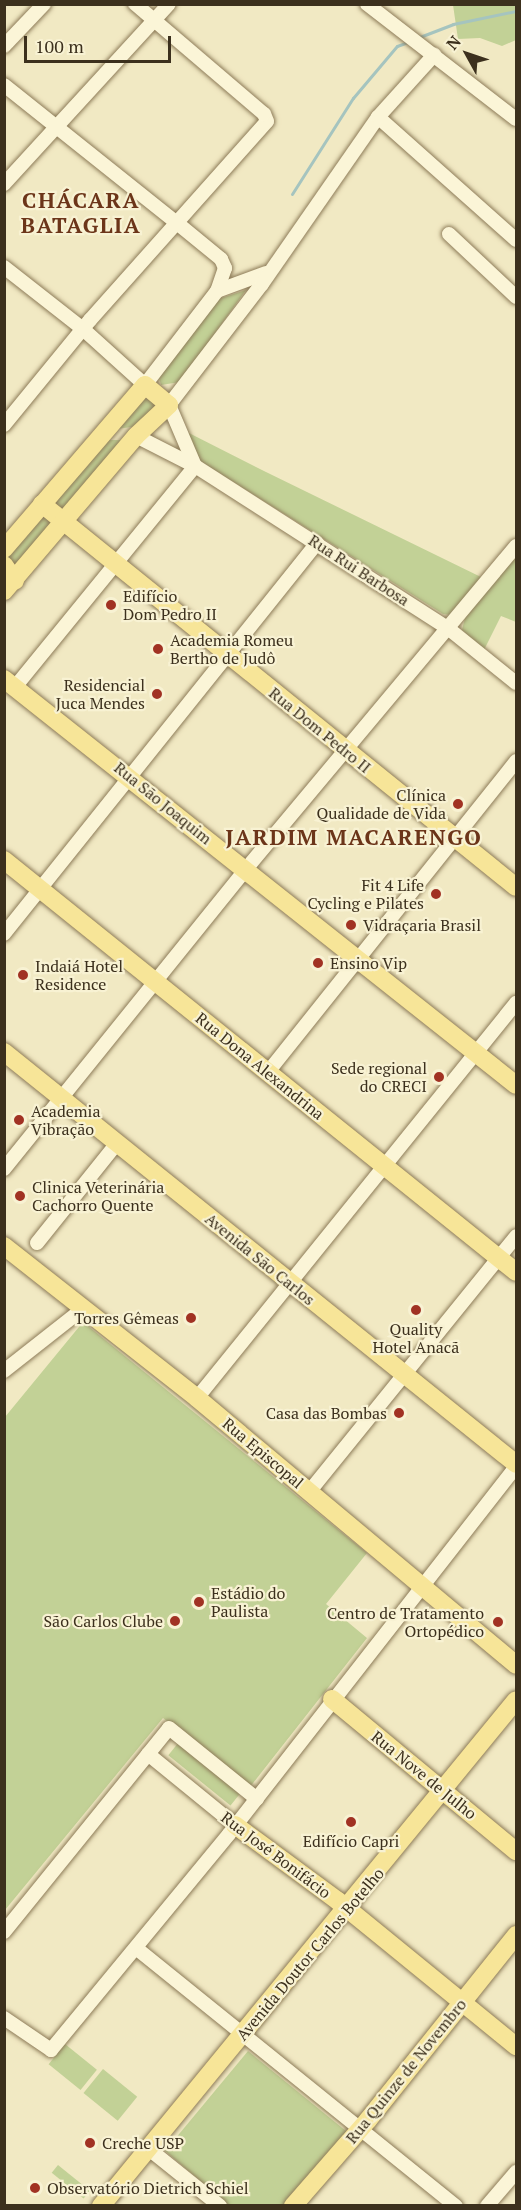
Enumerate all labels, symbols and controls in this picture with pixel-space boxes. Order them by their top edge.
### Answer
scale bar [27,24,174,62]
north arrow [437,24,497,84]
text: N [441,31,466,54]
text: 100 m [35,34,84,58]
district label: CHÁCARA BATAGLIA [21,186,141,237]
street label: Rua Rui Barbosa [305,530,413,610]
place label: Edifício Dom Pedro II [123,586,217,624]
marker: Edifício Dom Pedro II [104,598,118,612]
place label: Academia Romeu Bertho de Judô [170,630,293,668]
marker: Academia Romeu Bertho de Judô [151,642,165,656]
place label: Residencial Juca Mendes [56,675,145,713]
street label: Rua Dom Pedro II [265,683,375,777]
marker: Residencial Juca Mendes [150,687,164,701]
street label: Rua São Joaquim [110,758,216,848]
place label: Clínica Qualidade de Vida [316,785,446,823]
marker: Clínica Qualidade de Vida [451,797,465,811]
district label: JARDIM MACARENGO [226,824,482,850]
place label: Fit 4 Life Cycling e Pilates [307,875,424,913]
marker: Fit 4 Life Cycling e Pilates [429,887,443,901]
place label: Vidraçaria Brasil [363,915,481,935]
marker: Vidraçaria Brasil [344,918,358,932]
place label: Ensino Vip [330,953,408,973]
place label: Indaiá Hotel Residence [35,956,123,994]
marker: Ensino Vip [311,956,325,970]
marker: Indaiá Hotel Residence [16,968,30,982]
street label: Rua Dona Alexandrina [192,1008,328,1124]
place label: Sede regional do CRECI [331,1058,427,1096]
marker: Sede regional do CRECI [432,1070,446,1084]
place label: Academia Vibração [31,1101,101,1139]
marker: Academia Vibração [12,1113,26,1127]
place label: Clinica Veterinária Cachorro Quente [32,1177,165,1215]
marker: Clinica Veterinária Cachorro Quente [13,1189,27,1203]
street label: Avenida São Carlos [201,1209,319,1309]
marker: Quality Hotel Anacã [409,1303,423,1317]
place label: Torres Gêmeas [74,1308,179,1328]
marker: Torres Gêmeas [184,1311,198,1325]
place label: Quality Hotel Anacã [372,1319,460,1357]
place label: Casa das Bombas [266,1403,387,1423]
marker: Casa das Bombas [392,1406,406,1420]
street label: Rua Episcopal [219,1414,307,1492]
place label: Estádio do Paulista [211,1583,285,1621]
marker: Estádio do Paulista [192,1595,206,1609]
place label: Centro de Tratamento Ortopédico [327,1603,484,1641]
place label: São Carlos Clube [44,1611,163,1631]
marker: Centro de Tratamento Ortopédico [489,1613,507,1631]
marker: São Carlos Clube [168,1614,182,1628]
street label: Rua Nove de Julho [367,1727,481,1823]
street label: Rua José Bonifácio [217,1808,335,1902]
marker: Edifício Capri [344,1815,358,1829]
place label: Edifício Capri [303,1831,399,1851]
street label: Avenida Doutor Carlos Botelho [232,1864,388,2044]
street label: Rua Quinze de Novembro [342,1995,470,2147]
place label: Creche USP [102,2133,184,2153]
marker: Creche USP [83,2136,97,2150]
place label: Observatório Dietrich Schiel [47,2178,249,2198]
marker: Observatório Dietrich Schiel [28,2181,42,2195]

